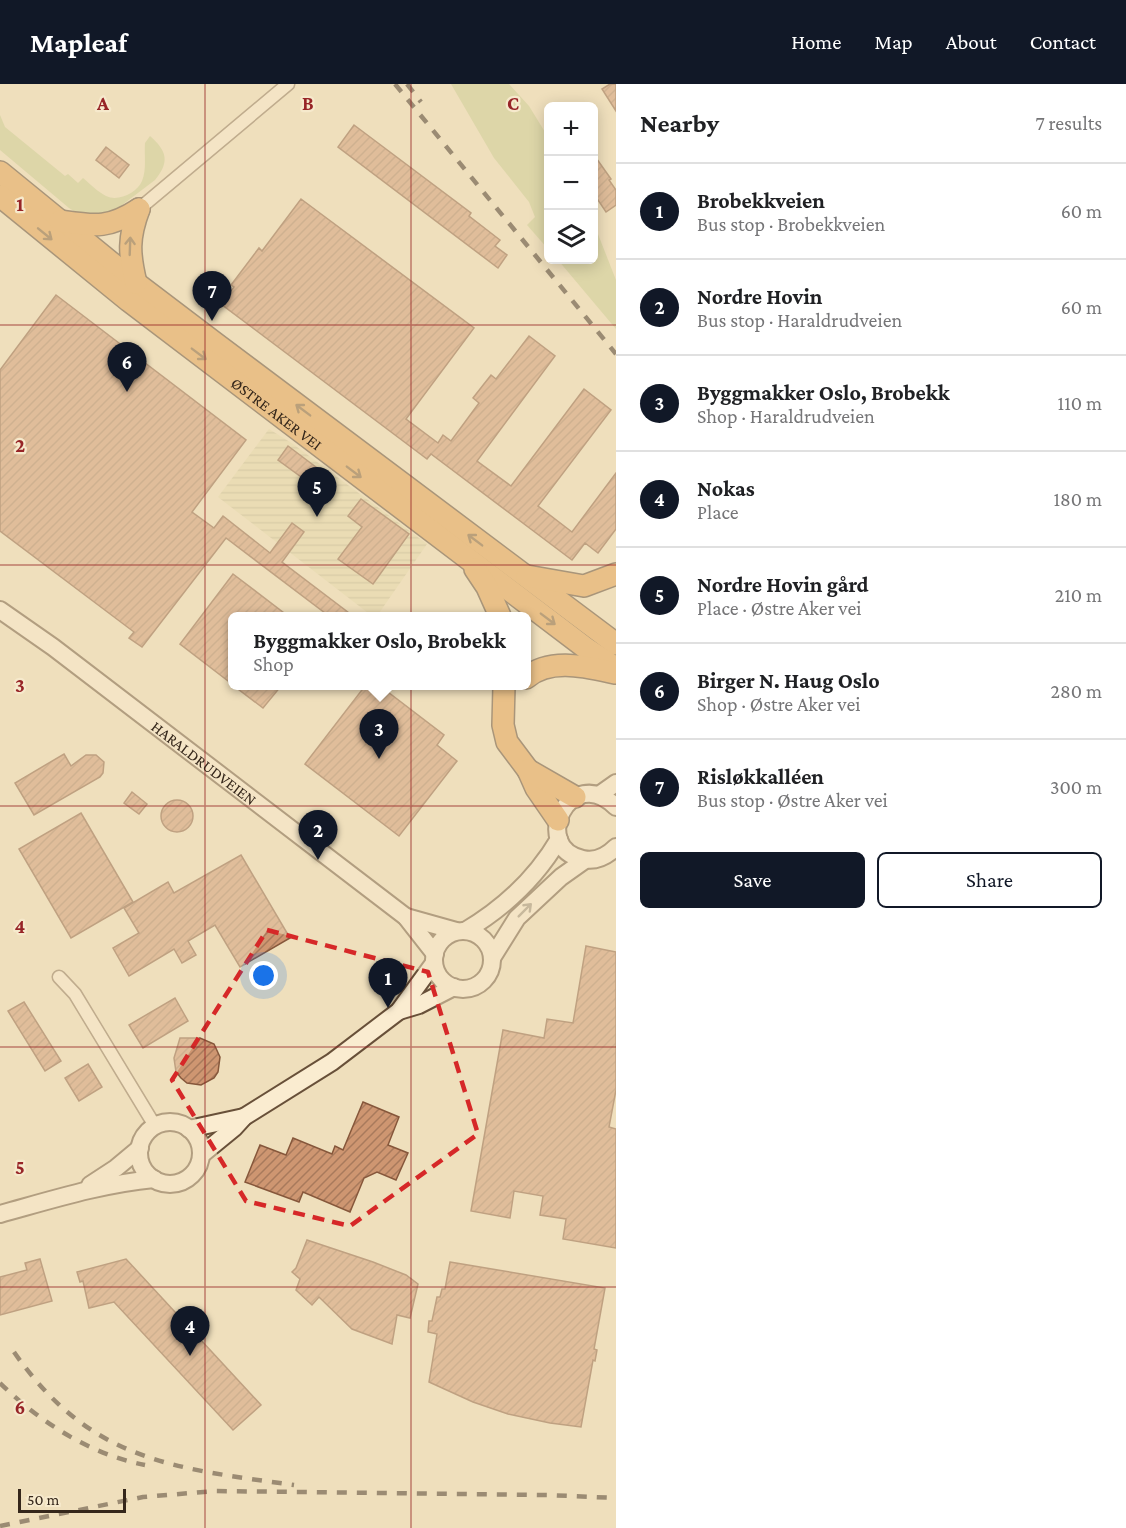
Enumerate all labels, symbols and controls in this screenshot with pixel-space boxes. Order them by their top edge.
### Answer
text: Mapleaf [30,27,127,58]
text: Home [791,30,841,54]
text: Map [874,30,913,54]
text: About [946,30,997,54]
text: Contact [1030,30,1096,54]
text: A [96,92,110,114]
text: B [302,92,314,114]
text: C [507,92,519,114]
map controls [544,102,598,264]
button: + [544,102,598,156]
text: Nearby [640,109,719,138]
text: 7 results [1036,112,1102,134]
button: − [544,156,598,210]
text: Brobekkveien [697,188,825,213]
text: 1 [16,193,24,215]
text: 1 [656,200,663,222]
text: 60 m [1061,200,1102,222]
button: layers [544,210,598,264]
text: Bus stop · Brobekkveien [697,213,885,235]
one-way arrow [37,227,53,240]
one-way arrow [125,236,136,256]
pin: 7 [192,272,232,321]
text: Nordre Hovin [697,284,822,309]
text: 2 [654,296,665,318]
text: 60 m [1061,296,1102,318]
text: Bus stop · Haraldrudveien [697,309,902,331]
pin: 6 [108,342,146,392]
one-way arrow [190,348,206,360]
street label: ØSTRE AKER VEI [228,374,325,453]
text: Byggmakker Oslo, Brobekk [697,380,950,405]
text: 3 [655,392,664,414]
text: 110 m [1058,392,1102,414]
one-way arrow [295,404,311,416]
text: Shop · Haraldrudveien [697,405,875,427]
text: 2 [15,434,25,456]
one-way arrow [346,465,362,478]
pin: 5 [298,468,336,517]
text: Nokas [697,476,755,501]
text: 4 [654,488,665,510]
text: 180 m [1053,488,1102,510]
text: Place [697,501,739,523]
one-way arrow [468,533,484,546]
text: Nordre Hovin gård [697,572,869,597]
text: 5 [655,584,664,606]
text: 210 m [1055,584,1102,606]
text: Place · Østre Aker vei [697,597,861,619]
popup [228,612,531,690]
one-way arrow [540,612,556,625]
text: Byggmakker Oslo, Brobekk [253,628,506,653]
text: Shop [253,653,294,675]
text: Birger N. Haug Oslo [697,668,880,693]
text: 3 [15,674,25,696]
text: 6 [654,680,665,702]
text: 280 m [1051,680,1102,702]
text: Shop · Østre Aker vei [697,693,860,715]
pin: 3 [360,710,398,759]
street label: HARALDRUDVEIEN [149,717,260,808]
text: Risløkkalléen [697,764,824,789]
text: 7 [655,776,664,798]
text: 300 m [1050,776,1102,798]
text: Bus stop · Østre Aker vei [697,789,888,811]
pin: 2 [298,810,338,860]
button: Save [640,852,865,908]
button: Share [877,852,1102,908]
one-way arrow [517,903,532,917]
text: 4 [15,915,26,937]
pin: 1 [368,958,408,1008]
your location [249,961,278,990]
text: 5 [15,1156,25,1178]
pin: 4 [170,1306,210,1356]
text: 6 [15,1396,25,1418]
scale bar [18,1486,126,1514]
text: 50 m [27,1491,59,1508]

